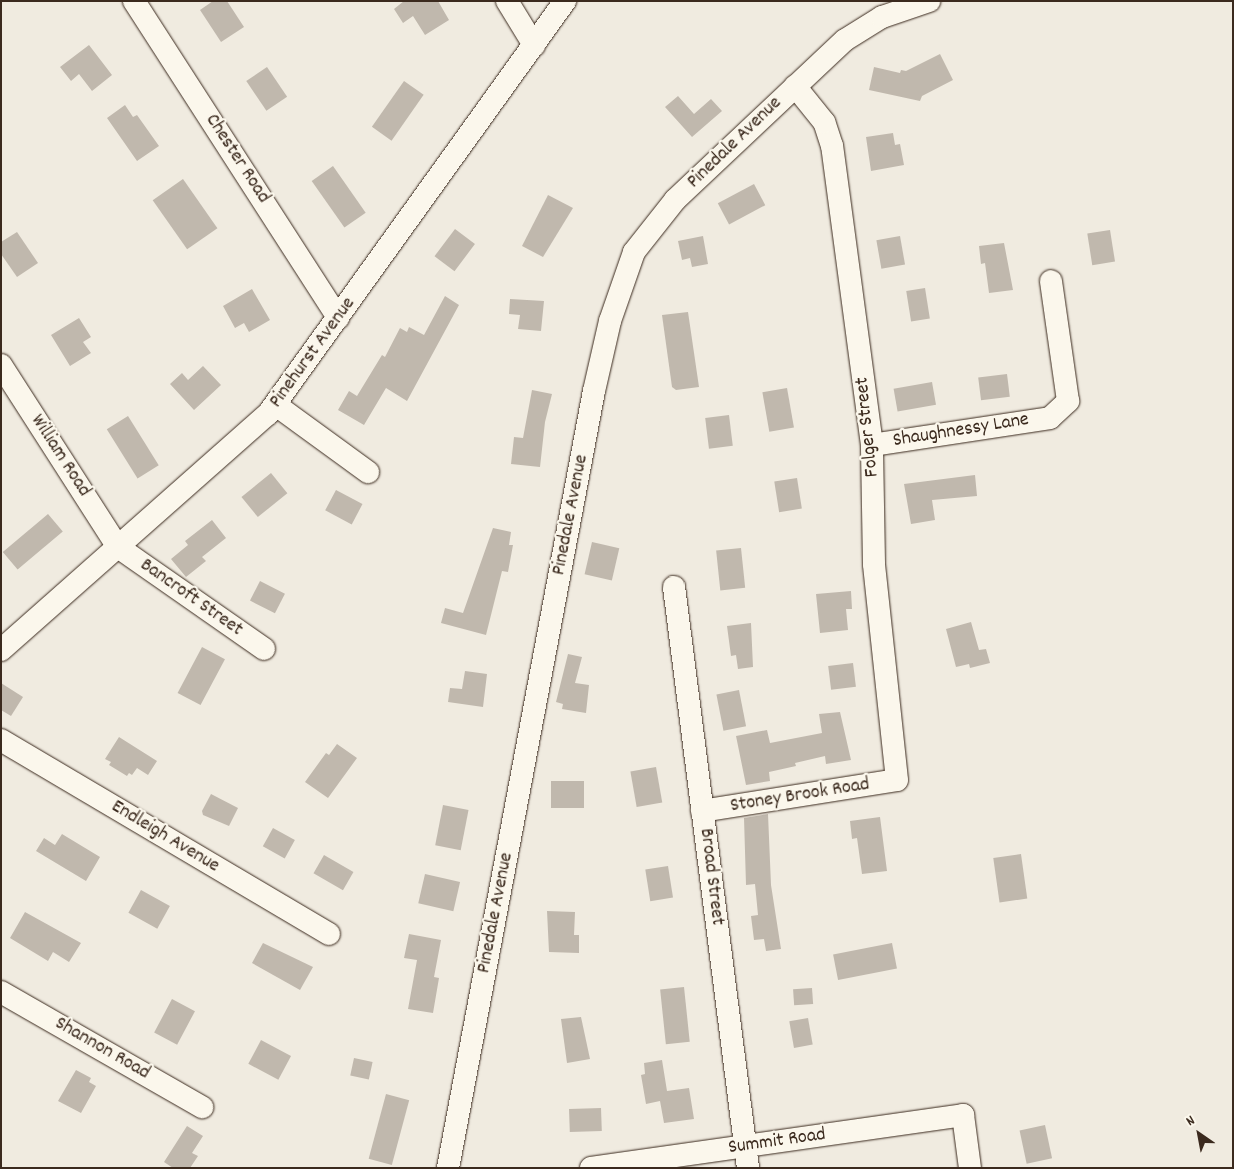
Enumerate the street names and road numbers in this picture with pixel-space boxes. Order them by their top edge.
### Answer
street label: Pinedale Avenue [683,92,787,194]
street label: Chester Road [199,110,275,208]
street label: Pinehurst Avenue [265,293,361,413]
street label: Folger Street [851,376,885,478]
street label: Shaughnessy Lane [891,408,1031,454]
street label: William Road [24,410,96,502]
street label: Pinedale Avenue [548,453,594,577]
street label: Bancroft Street [135,554,247,642]
street label: Stoney Brook Road [729,773,871,819]
street label: Endleigh Avenue [106,795,224,879]
street label: Broad Street [693,827,729,927]
street label: Pinedale Avenue [473,851,519,975]
street label: Shannon Road [50,1012,154,1086]
street label: Summit Road [727,1123,827,1161]

